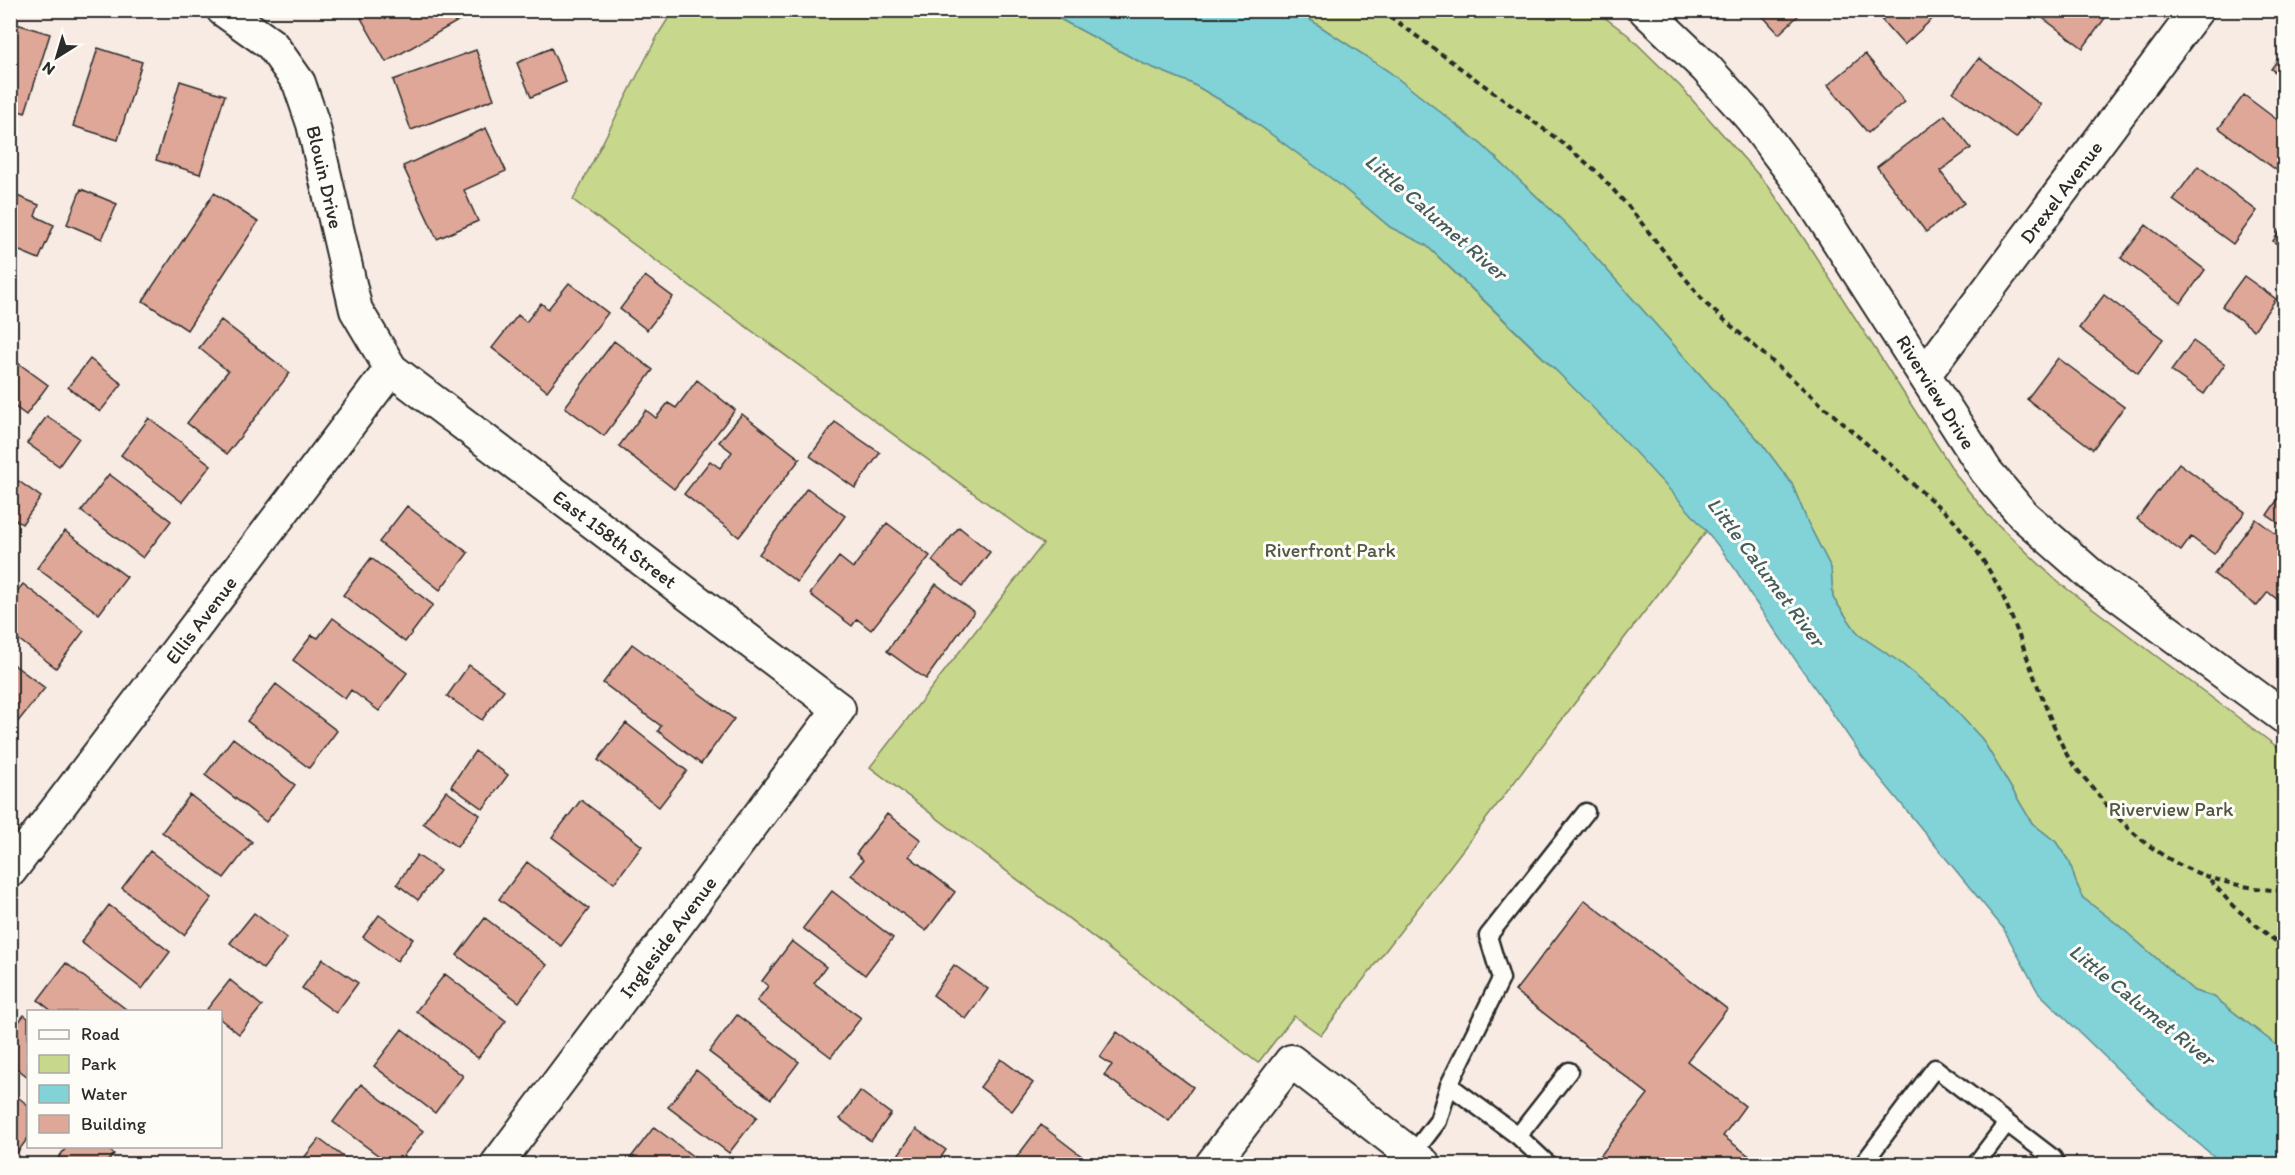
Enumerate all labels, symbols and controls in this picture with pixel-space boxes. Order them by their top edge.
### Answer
north arrow [27,27,87,87]
text: N [38,58,58,79]
street label: Blouin Drive [301,123,349,231]
street label: Drexel Avenue [2015,136,2107,248]
water label: Little Calumet River [1360,148,1514,287]
street label: Riverview Drive [1891,330,1981,454]
street label: East 158th Street [548,485,682,593]
water label: Little Calumet River [1702,492,1832,653]
park label: Riverfront Park [1264,538,1396,562]
street label: Ellis Avenue [160,571,242,669]
park label: Riverview Park [2109,797,2234,821]
street label: Ingleside Avenue [614,871,722,1003]
water label: Little Calumet River [2065,938,2222,1073]
legend [27,1010,222,1148]
text: Road [81,1023,120,1045]
text: Park [81,1053,116,1075]
text: Water [81,1083,127,1105]
text: Building [81,1113,147,1135]

